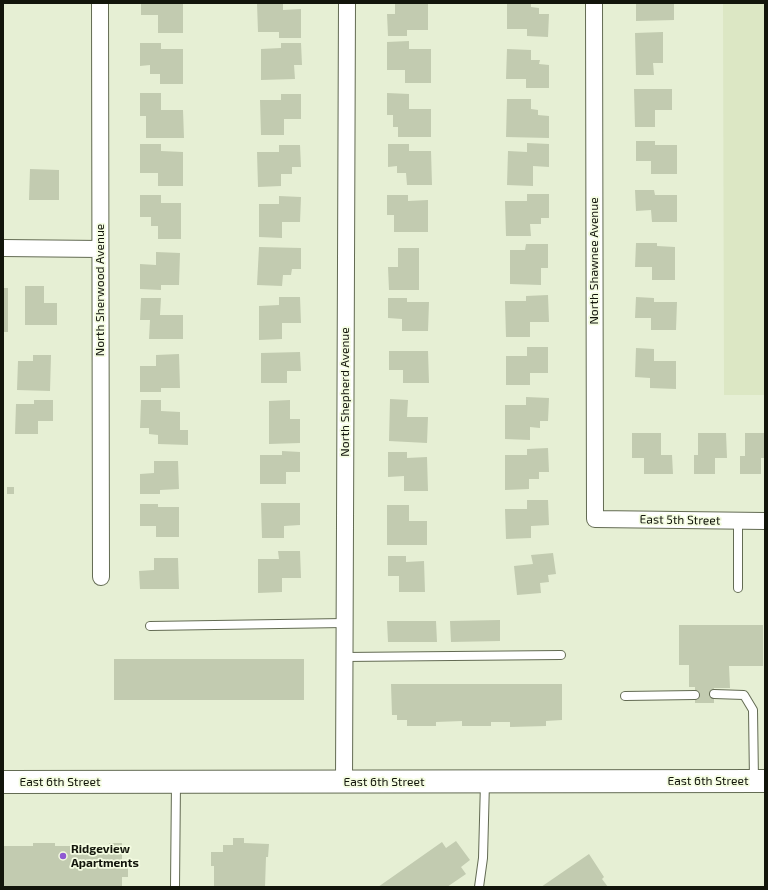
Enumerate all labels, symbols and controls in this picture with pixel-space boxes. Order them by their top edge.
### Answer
street label: North Shawnee Avenue [587,197,601,325]
street label: North Sherwood Avenue [93,224,107,356]
street label: North Shepherd Avenue [338,327,352,457]
street label: East 5th Street [640,512,720,528]
street label: East 6th Street [667,774,749,788]
street label: East 6th Street [19,775,101,789]
street label: East 6th Street [343,775,425,789]
place label: Ridgeview Apartments [71,842,139,870]
marker: Ridgeview Apartments [58,851,68,861]

